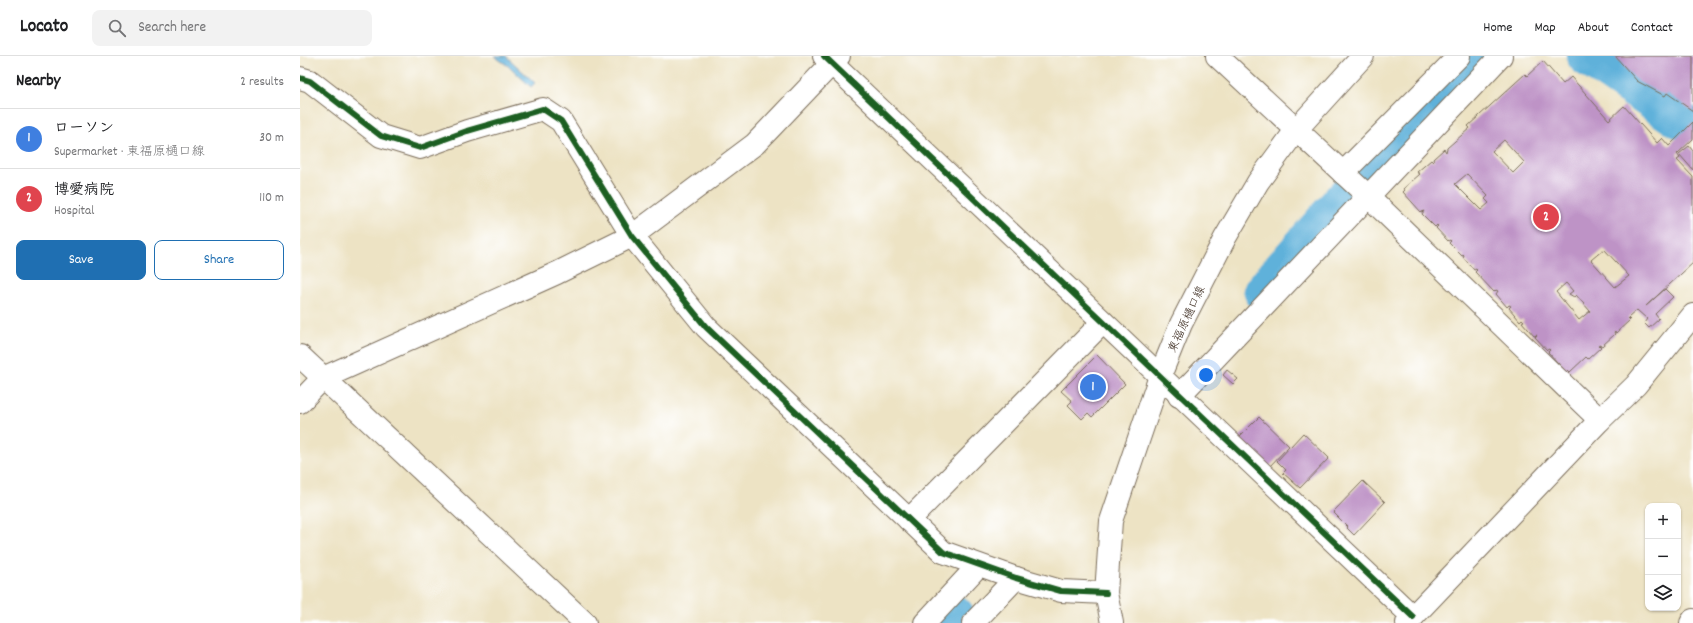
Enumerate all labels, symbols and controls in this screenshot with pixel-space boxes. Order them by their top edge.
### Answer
search box [92,10,372,46]
text: Locato [20,14,68,41]
icon: search [106,17,128,39]
text: Search here [138,17,206,39]
text: Home [1483,18,1512,38]
text: Map [1534,18,1556,38]
text: About [1578,18,1609,38]
text: Contact [1631,18,1673,38]
text: Nearby [16,70,60,94]
text: 2 results [240,73,284,92]
text: ローソン [54,118,114,140]
text: 1 [28,129,30,148]
text: 30 m [259,129,284,148]
text: Supermarket · 東福原樋口線 [54,143,205,162]
text: 博愛病院 [54,180,114,202]
text: 2 [26,189,32,208]
text: 110 m [259,189,284,208]
text: Hospital [54,202,94,221]
pin: 2 [1533,202,1559,232]
button: Save [16,240,146,280]
button: Share [154,240,284,280]
street label: 東福原樋口線 [1164,283,1210,356]
your location [1196,365,1216,385]
pin: 1 [1080,372,1106,402]
map controls [1645,503,1681,611]
button: + [1645,503,1681,539]
button: − [1645,539,1681,575]
button: layers [1645,575,1681,611]

